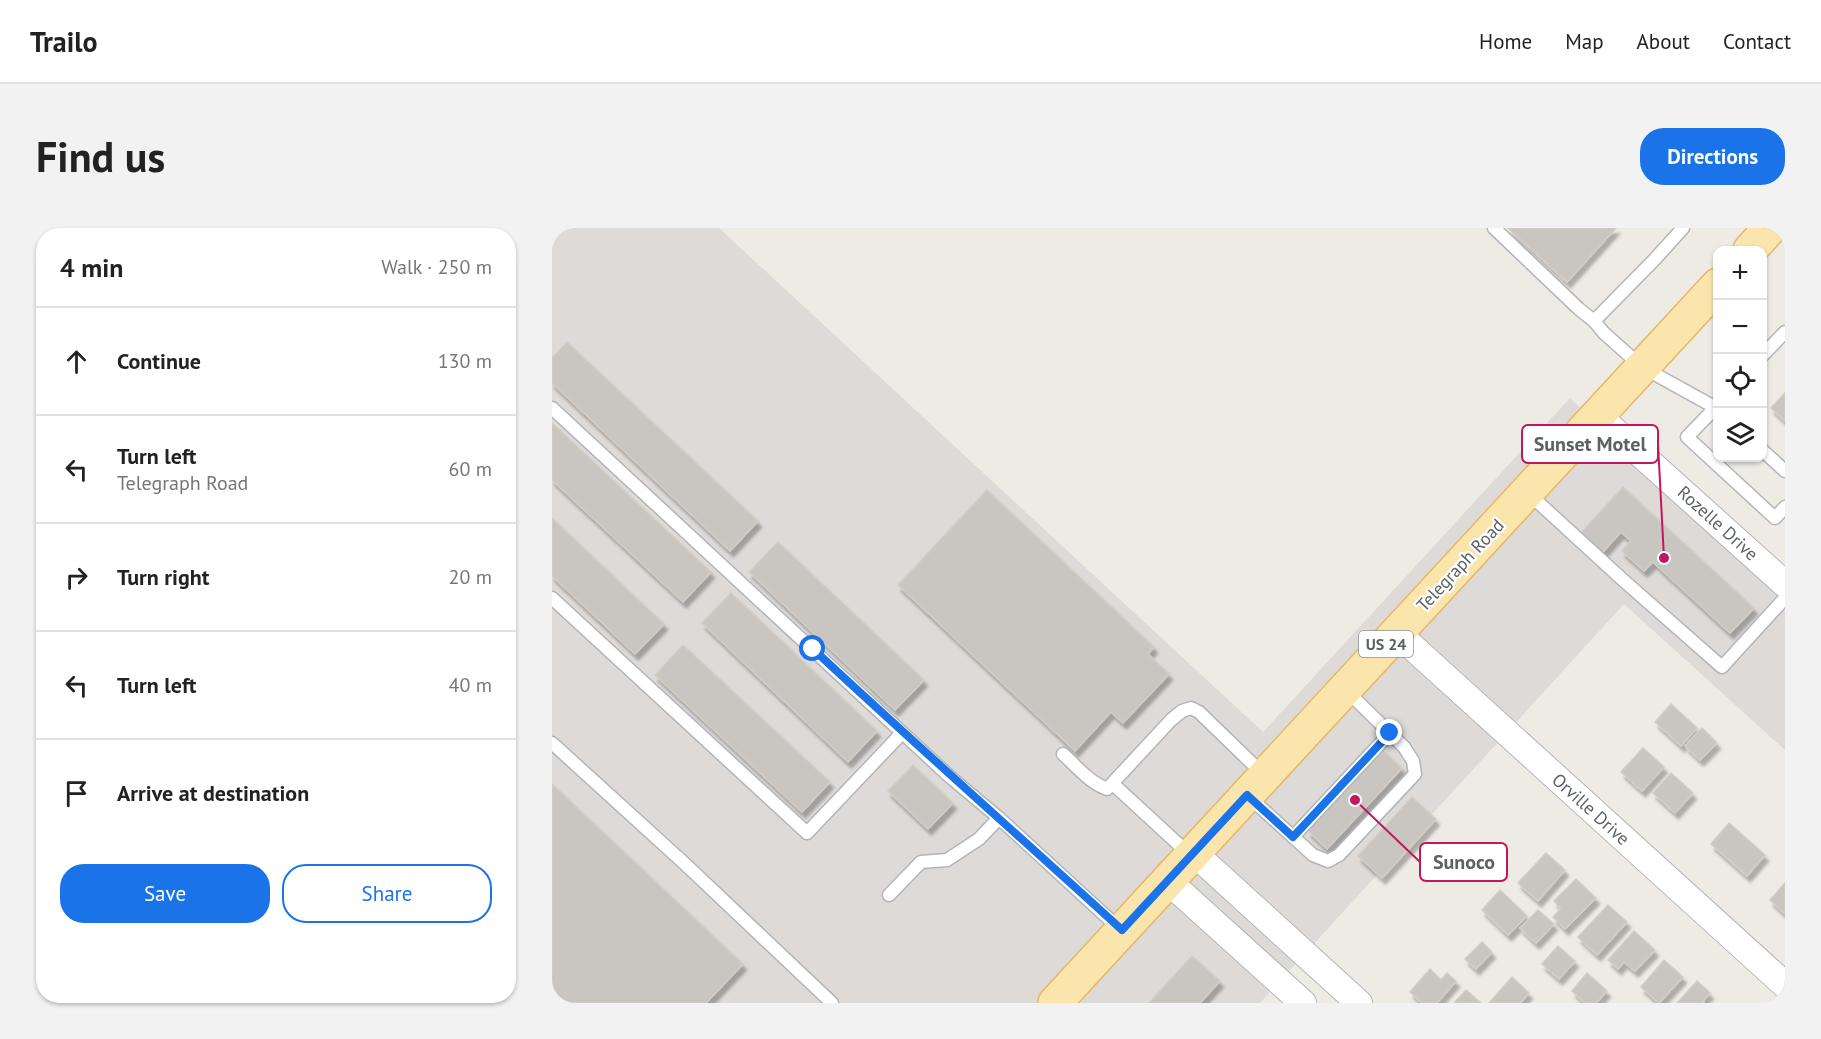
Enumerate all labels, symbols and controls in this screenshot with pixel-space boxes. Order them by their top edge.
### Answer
text: Trailo [30,23,97,60]
text: Home [1479,28,1532,55]
text: Map [1565,28,1604,55]
text: About [1637,28,1690,55]
text: Contact [1723,28,1791,55]
button: Directions [1640,128,1785,185]
text: Find us [36,129,165,184]
map controls [1713,246,1767,462]
button: + [1713,246,1767,300]
text: 4 min [60,251,123,284]
text: Walk · 250 m [381,254,492,280]
button: − [1713,300,1767,354]
icon: ahead [60,345,93,378]
text: Continue [117,347,201,375]
text: 130 m [438,348,492,374]
button: locate [1713,354,1767,408]
button: layers [1713,408,1767,462]
callout: Sunset Motel [1522,425,1658,463]
text: Sunset Motel [1534,431,1646,457]
text: Turn left [117,442,197,470]
icon: left [60,453,93,486]
text: 60 m [449,456,492,482]
text: Telegraph Road [117,470,248,496]
street label: Rozelle Drive [1673,481,1763,565]
street label: Telegraph Road [1411,514,1509,616]
icon: right [60,561,93,594]
text: Turn right [117,563,209,591]
text: 20 m [449,564,492,590]
road number: US 24 [1359,631,1413,657]
route start [799,635,825,661]
icon: left [60,669,93,702]
text: Turn left [117,671,197,699]
text: 40 m [449,672,492,698]
route end [1376,719,1402,745]
street label: Orville Drive [1547,768,1635,850]
icon: arrive [60,777,93,810]
text: Arrive at destination [117,779,309,807]
callout: Sunoco [1420,843,1507,881]
text: Sunoco [1433,849,1495,875]
button: Save [60,864,270,923]
button: Share [282,864,492,923]

